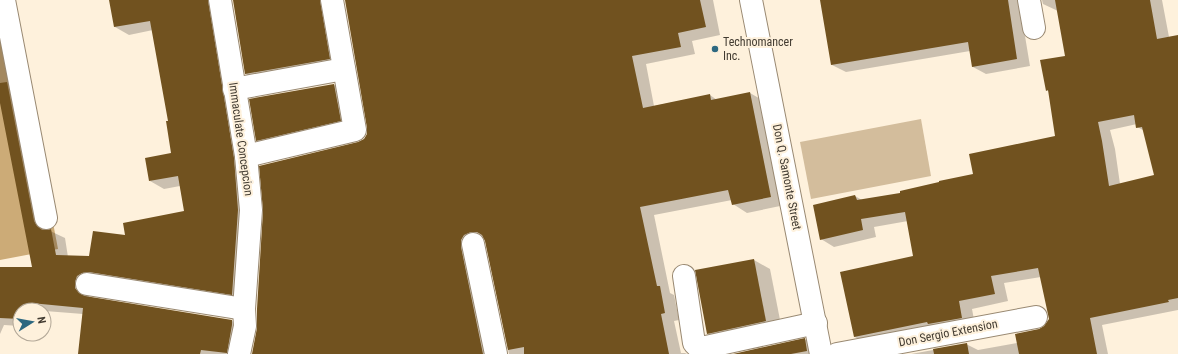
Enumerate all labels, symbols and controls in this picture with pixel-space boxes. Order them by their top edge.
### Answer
place label: Technomancer Inc. [723,35,793,63]
marker: Technomancer Inc. [710,44,720,54]
street label: Immaculate Concepcion [226,81,256,197]
street label: Don Q. Samonte Street [770,123,804,232]
north arrow [12,302,52,342]
text: N [34,316,48,325]
street label: Don Sergio Extension [897,316,999,349]

